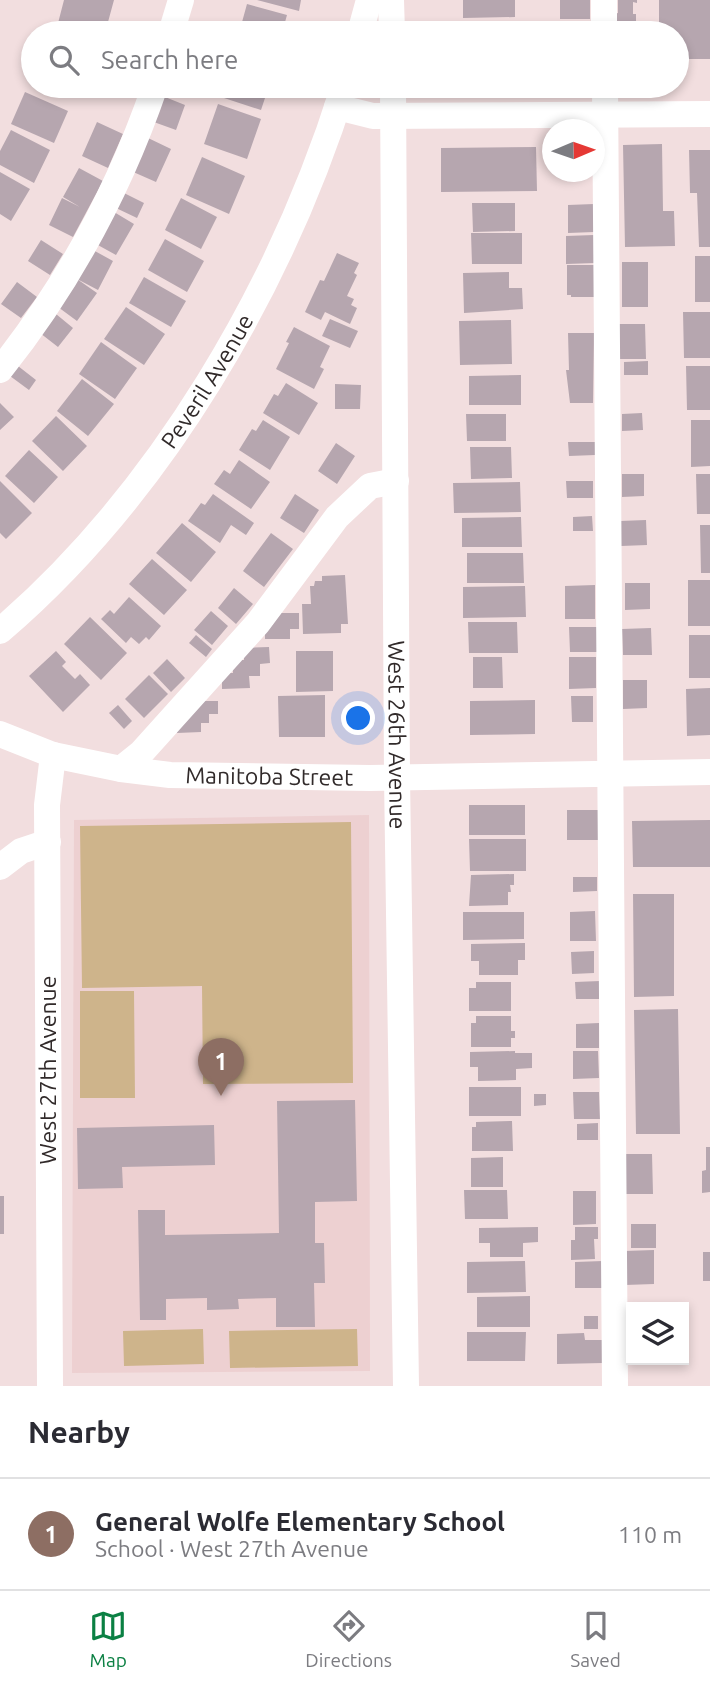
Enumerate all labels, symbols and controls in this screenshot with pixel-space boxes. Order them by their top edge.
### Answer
search box [21,21,689,98]
icon: search [45,41,83,79]
text: Search here [101,45,238,74]
north arrow [542,119,605,182]
street label: Peveril Avenue [156,310,258,453]
street label: West 26th Avenue [384,640,411,830]
your location [341,701,375,735]
street label: Manitoba Street [185,762,353,790]
street label: West 27th Avenue [35,976,60,1164]
pin: 1 [198,1038,244,1096]
map controls [626,1302,689,1365]
button: layers [626,1302,689,1365]
text: Nearby [28,1415,130,1449]
text: General Wolfe Elementary School [95,1507,505,1536]
text: 1 [45,1522,57,1547]
text: 110 m [618,1522,682,1547]
text: School · West 27th Avenue [95,1536,369,1561]
tab: Map [89,1607,127,1671]
tab: Directions [305,1607,392,1671]
tab: Saved [570,1607,621,1671]

